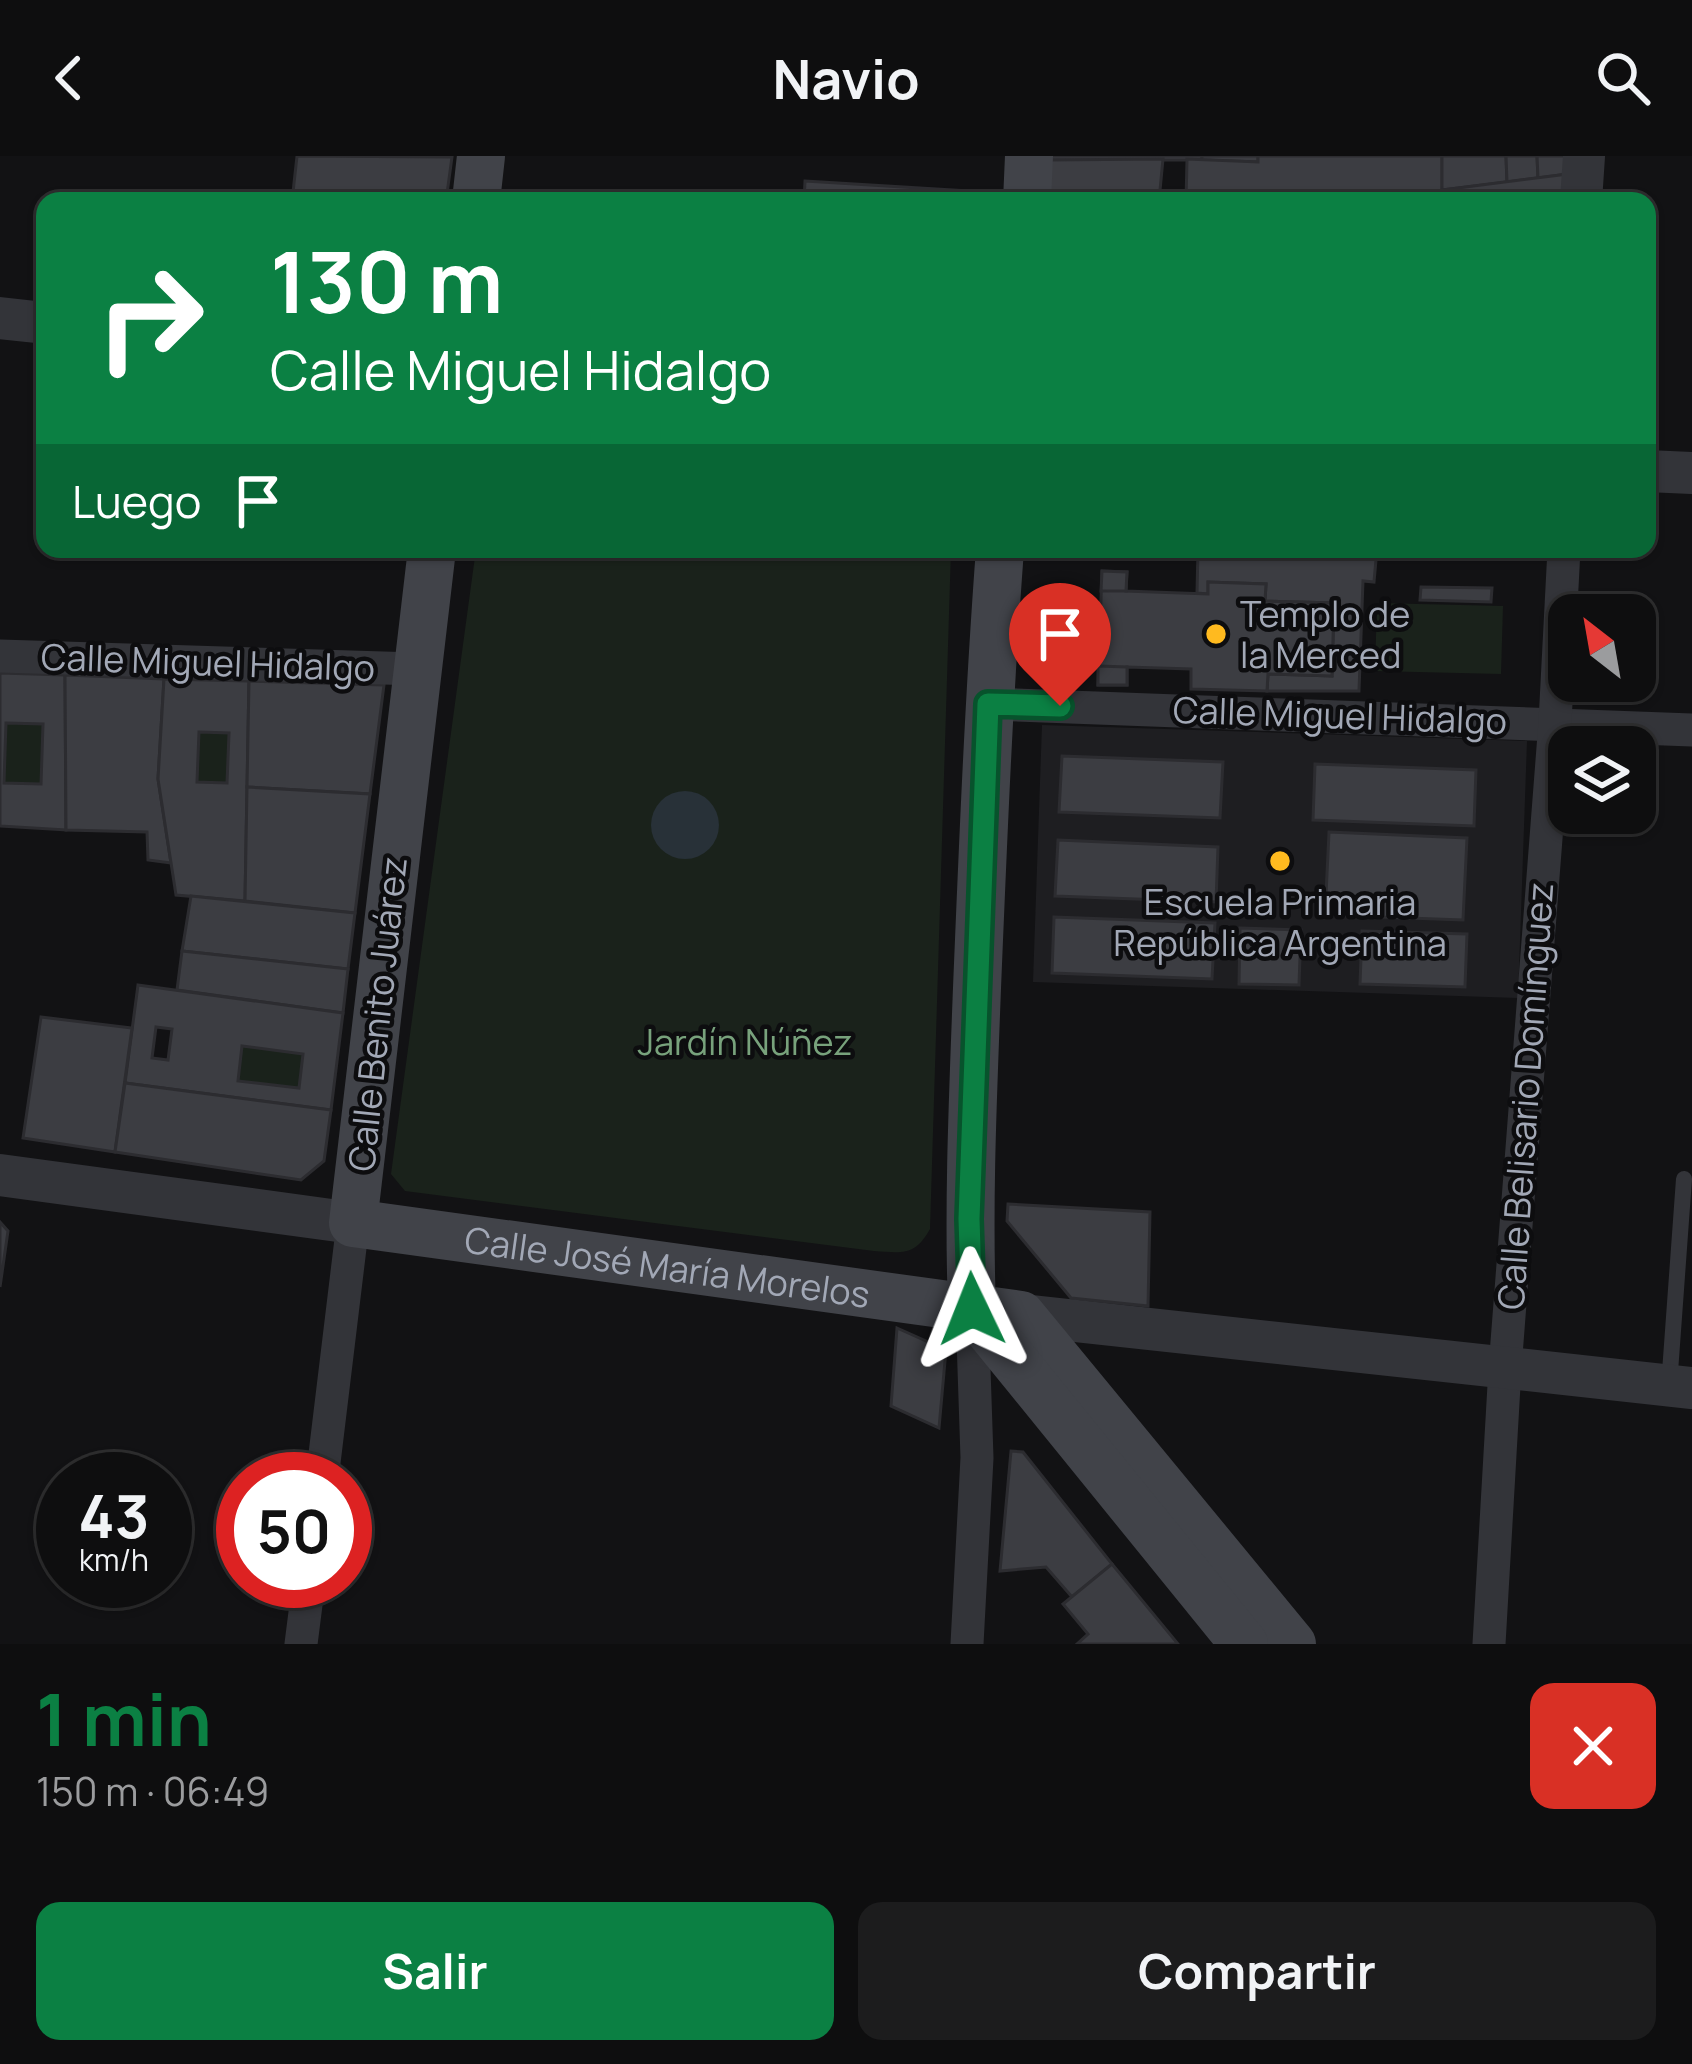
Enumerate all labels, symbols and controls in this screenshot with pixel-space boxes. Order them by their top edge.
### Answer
text: Navio [772,41,920,115]
icon: back [36,45,102,111]
icon: search [1590,45,1656,111]
text: 130 m [270,223,503,338]
icon: right [72,240,228,396]
text: Calle Miguel Hidalgo [270,332,771,406]
icon: arrive [225,468,291,534]
text: Luego [72,470,201,532]
pin [1009,583,1111,706]
place label: Templo de la Merced [1240,589,1410,679]
north arrow [1548,594,1656,702]
map controls [1548,594,1656,834]
icon: arrive [1027,601,1093,667]
marker: Templo de la Merced [1203,621,1229,647]
street label: Calle Miguel Hidalgo [40,632,376,692]
street label: Calle Miguel Hidalgo [1172,685,1508,745]
button: layers [1548,726,1656,834]
marker: Escuela Primaria República Argentina [1267,848,1293,874]
street label: Calle Benito Juárez [336,854,418,1174]
place label: Escuela Primaria República Argentina [1113,877,1447,967]
street label: Calle Belisario Domínguez [1486,881,1564,1311]
park label: Jardín Núñez [637,1017,853,1066]
street label: Calle José María Morelos [462,1214,873,1318]
position arrow [909,1246,1035,1372]
speed limit sign: 50 [216,1452,372,1608]
text: 43 [78,1474,150,1556]
text: km/h [79,1539,149,1580]
text: 1 min [36,1669,212,1768]
button: close [1530,1683,1656,1809]
text: 150 m · 06:49 [36,1764,269,1818]
button: Salir [36,1902,834,2040]
button: Compartir [858,1902,1656,2040]

